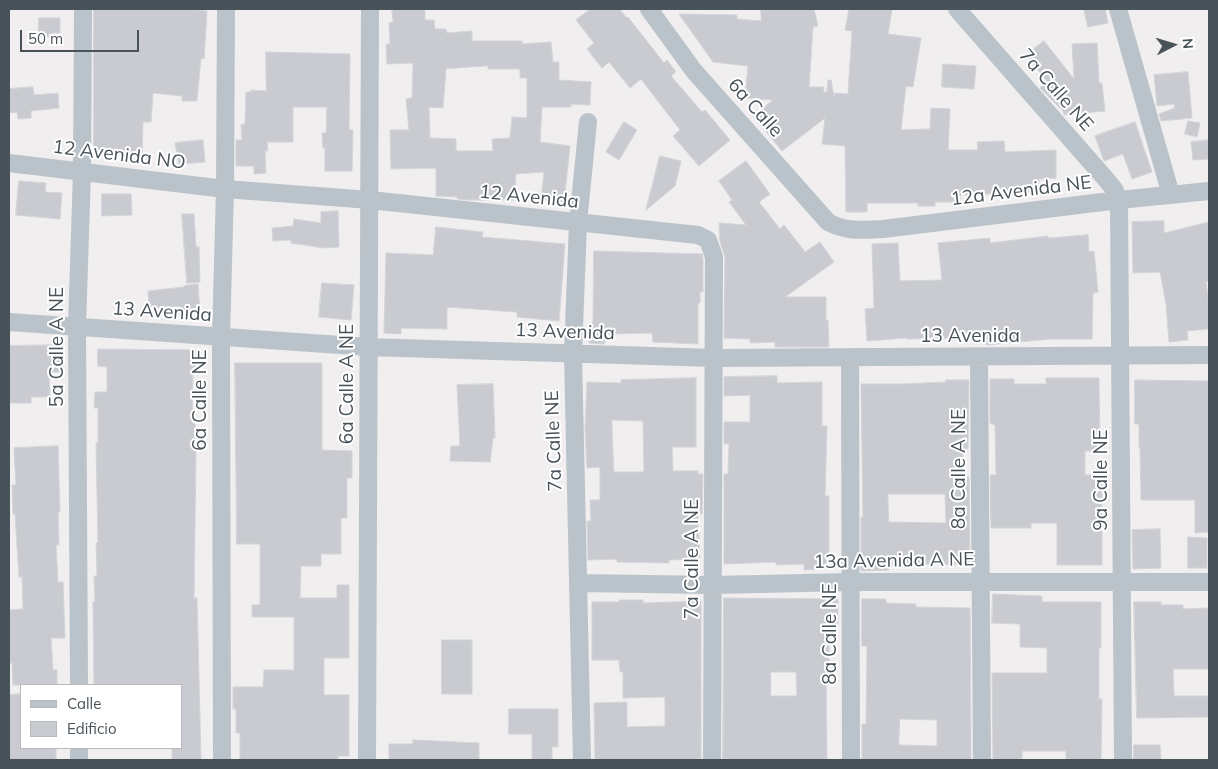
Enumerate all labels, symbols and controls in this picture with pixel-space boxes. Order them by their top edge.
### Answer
scale bar [22,20,141,52]
north arrow [1148,20,1198,70]
text: 50 m [28,29,63,48]
text: N [1179,38,1197,50]
street label: 7a Calle NE [1014,44,1098,136]
street label: 6a Calle [723,74,787,142]
street label: 12 Avenida NO [51,136,187,174]
street label: 12a Avenida NE [949,171,1093,211]
street label: 12 Avenida [478,180,580,214]
street label: 5a Calle A NE [46,287,68,407]
street label: 13 Avenida [111,297,213,327]
street label: 13 Avenida [515,319,615,345]
street label: 6a Calle A NE [336,324,358,444]
street label: 13 Avenida [920,325,1020,347]
street label: 6a Calle NE [189,349,211,451]
street label: 7a Calle NE [541,390,567,492]
street label: 8a Calle A NE [948,409,970,529]
street label: 9a Calle NE [1090,429,1112,531]
street label: 7a Calle A NE [681,499,703,619]
street label: 13a Avenida A NE [814,548,974,574]
street label: 8a Calle NE [819,583,841,685]
legend [20,684,182,749]
text: Calle [67,694,101,713]
text: Edificio [67,719,117,738]

